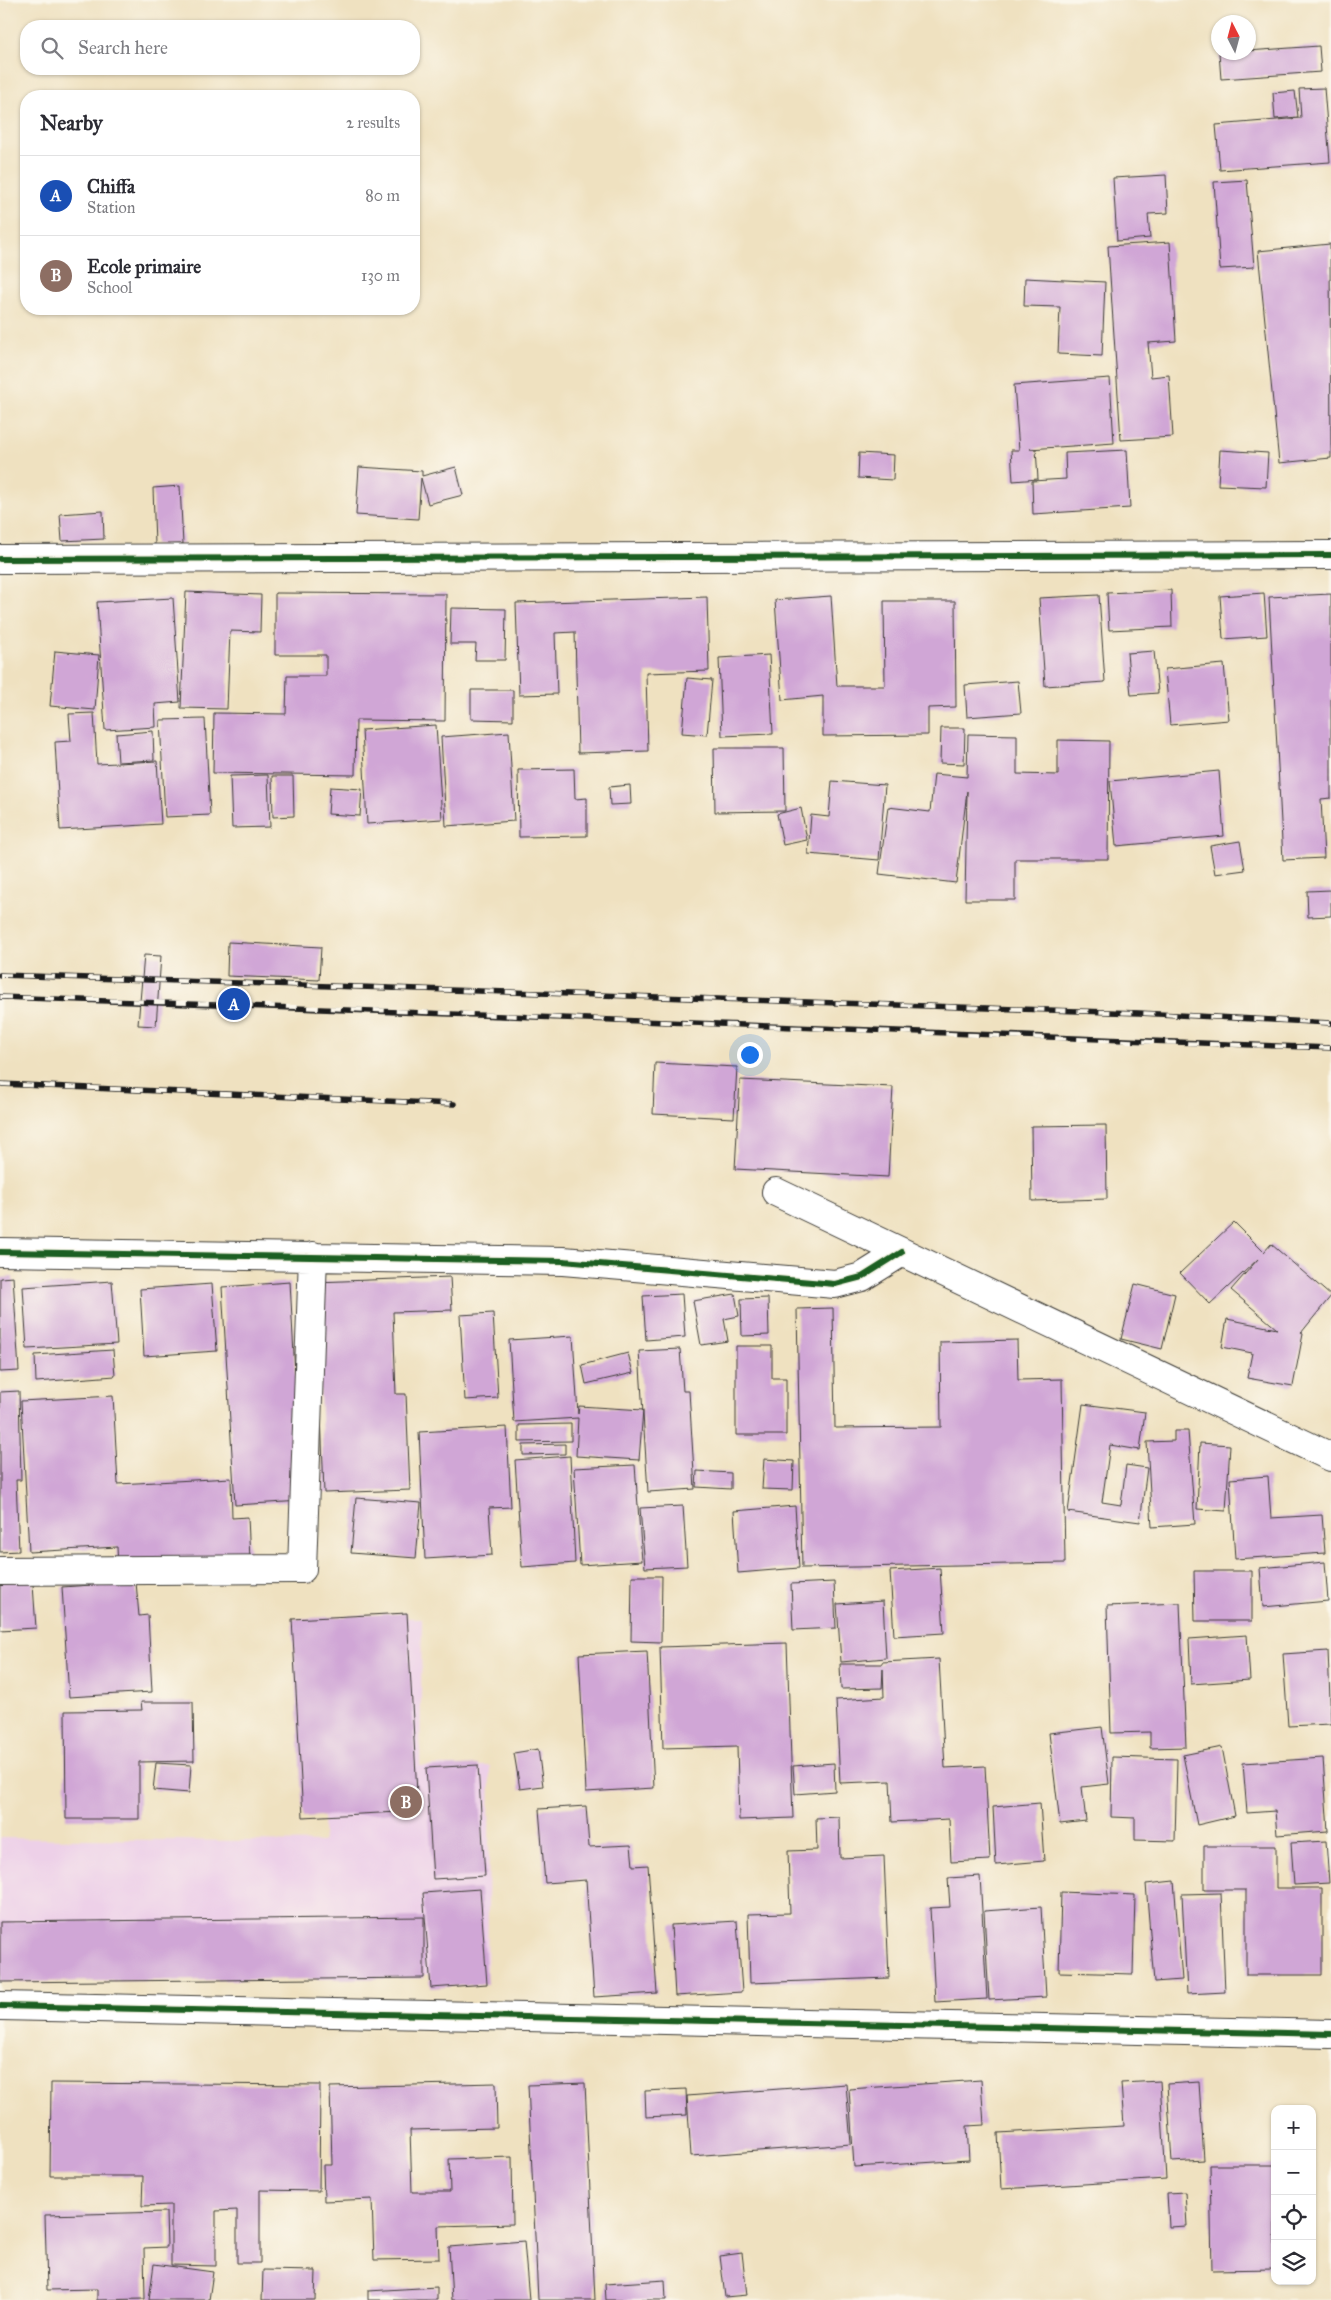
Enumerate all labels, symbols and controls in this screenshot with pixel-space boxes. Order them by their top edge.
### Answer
north arrow [1211,15,1256,60]
search box [20,20,420,75]
icon: search [38,34,66,62]
text: Search here [78,36,168,59]
text: Nearby [40,110,103,136]
text: 2 results [346,113,400,132]
text: Chiffa [87,175,135,198]
text: A [51,186,61,205]
text: 80 m [365,186,400,205]
text: Station [87,198,135,217]
text: Ecole primaire [87,255,201,278]
text: B [51,266,61,285]
text: 130 m [361,266,400,285]
text: School [87,278,132,297]
pin: A [218,985,250,1023]
your location [737,1042,763,1068]
pin: B [390,1783,422,1821]
map controls [1271,2105,1316,2285]
button: + [1271,2105,1316,2150]
button: − [1271,2150,1316,2195]
button: locate [1271,2195,1316,2240]
button: layers [1271,2240,1316,2285]

